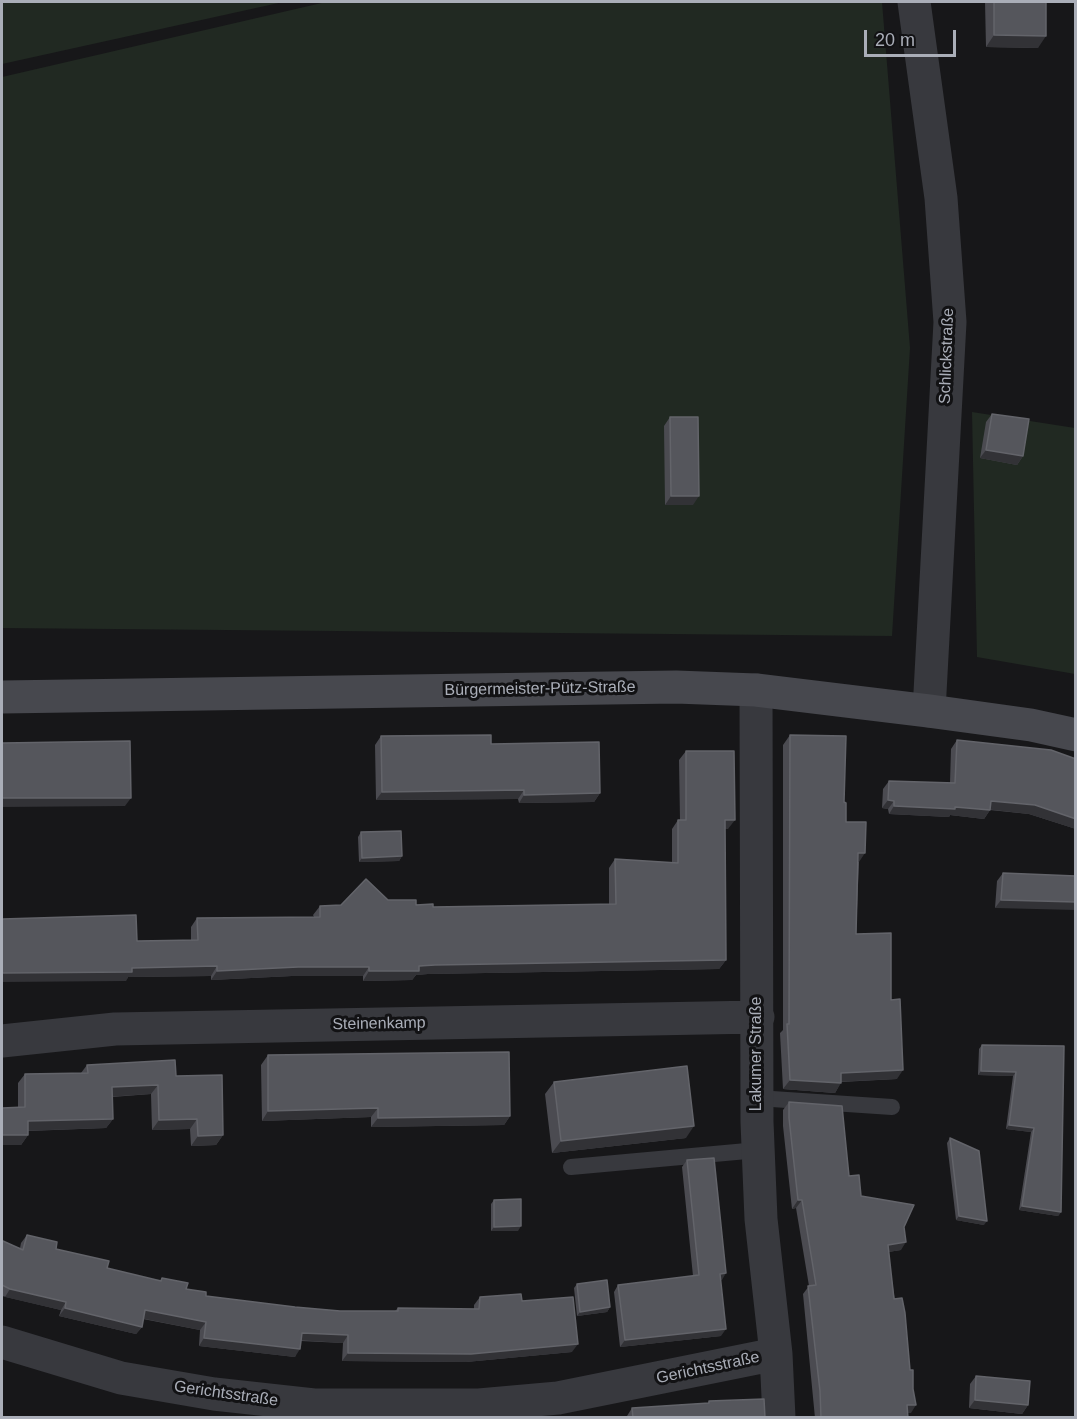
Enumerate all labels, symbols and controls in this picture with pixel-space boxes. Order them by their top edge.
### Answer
scale bar [867,18,958,56]
text: 20 m [875,30,915,50]
street label: Schlickstraße [936,308,958,404]
street label: Bürgermeister-Pütz-Straße [444,678,636,700]
street label: Lakumer Straße [747,997,767,1111]
street label: Steinenkamp [332,1014,426,1034]
street label: Gerichtsstraße [655,1348,761,1388]
street label: Gerichtsstraße [173,1377,279,1411]

